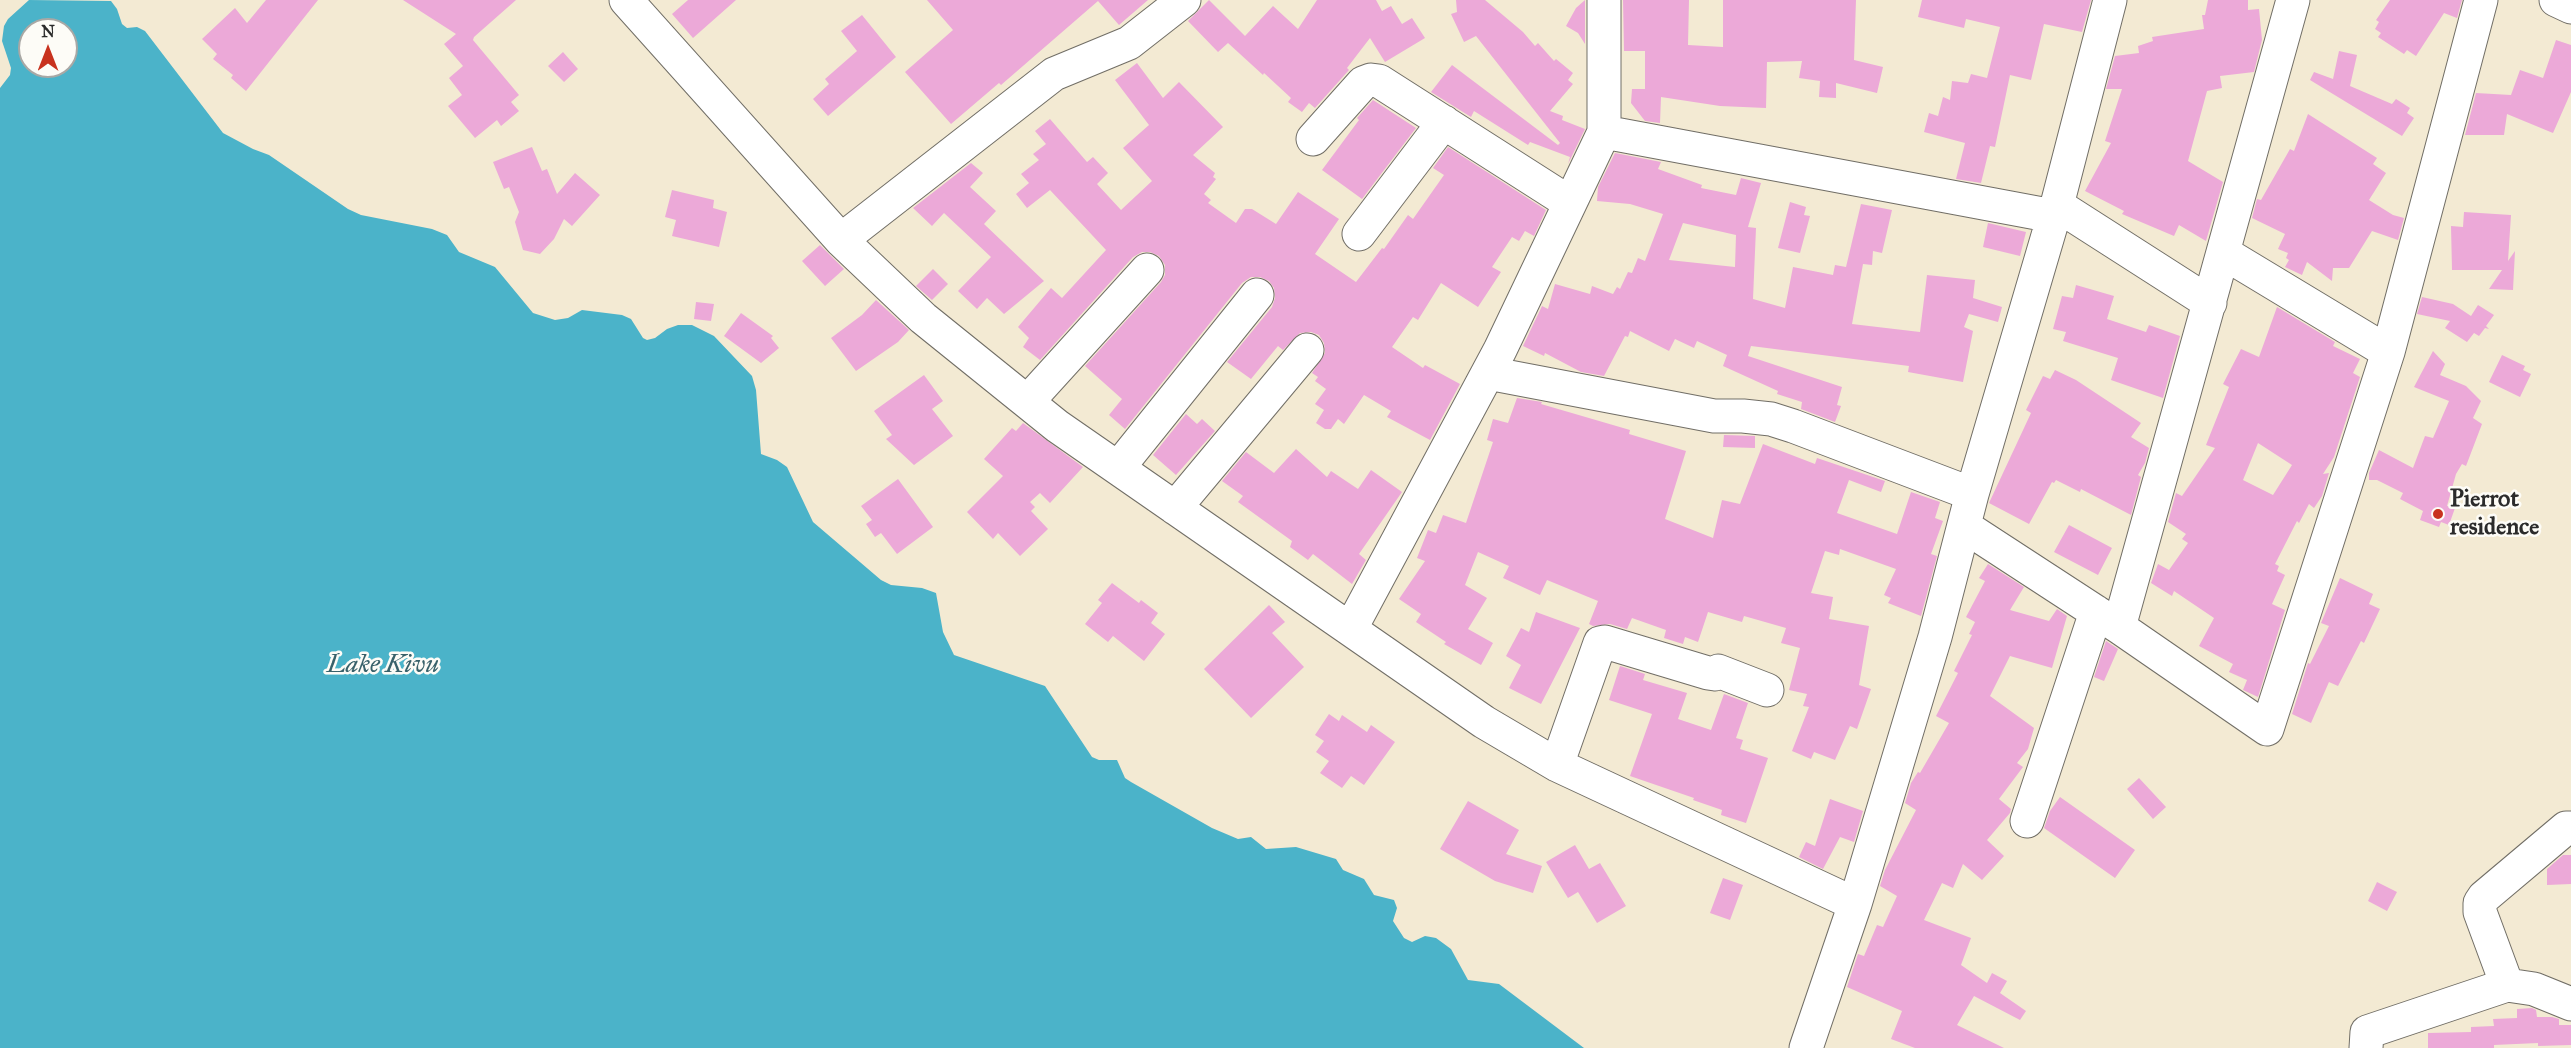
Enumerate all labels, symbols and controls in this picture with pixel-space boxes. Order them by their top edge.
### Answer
north arrow [18,18,78,78]
text: N [41,22,55,41]
place label: Pierrot residence [2450,486,2539,542]
marker: Pierrot residence [2431,507,2445,521]
water label: Lake Kivu [327,650,439,682]

